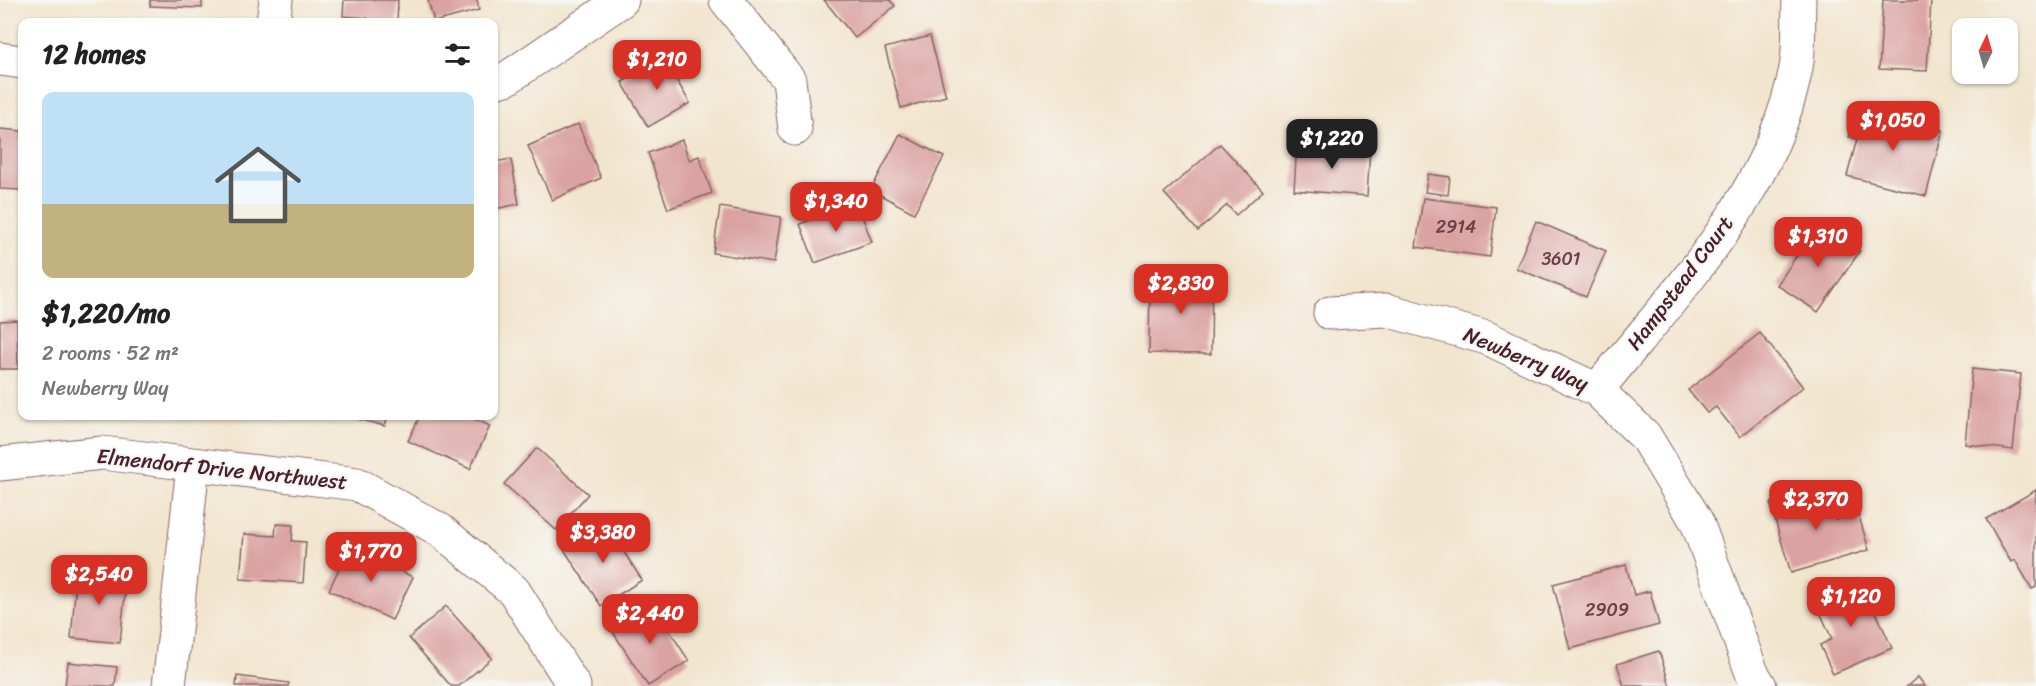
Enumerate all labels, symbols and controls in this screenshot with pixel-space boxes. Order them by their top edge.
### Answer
north arrow [1952,18,2018,84]
map controls [1952,18,2018,84]
text: 12 homes [42,31,146,77]
icon: filters [441,38,474,71]
pin: $1,210 [608,40,706,91]
text: $1,210 [627,42,687,77]
pin: $1,050 [1844,101,1942,152]
text: $1,050 [1861,103,1925,138]
pin: $1,220 [1283,119,1381,170]
text: $1,220 [1300,121,1364,156]
icon: home [204,131,312,239]
pin: $1,340 [787,182,885,233]
text: $1,340 [804,184,868,219]
street label: Hampstead Court [1616,207,1744,359]
house number: 2914 [1436,211,1476,243]
pin: $1,310 [1769,217,1867,268]
text: $1,310 [1788,219,1848,254]
house number: 3601 [1541,243,1581,275]
pin: $2,830 [1132,264,1230,315]
text: $2,830 [1148,266,1214,301]
text: $1,220/mo [42,290,170,336]
street label: Newberry Way [1457,316,1595,403]
text: 2 rooms · 52 m² [42,336,179,371]
text: Newberry Way [42,371,169,406]
street label: Elmendorf Drive Northwest [95,437,349,501]
pin: $2,370 [1767,480,1865,531]
text: $2,370 [1783,482,1849,517]
pin: $3,380 [554,513,652,564]
text: $3,380 [570,515,636,550]
pin: $1,770 [322,532,420,583]
text: $1,770 [340,534,402,569]
pin: $2,540 [50,555,148,606]
text: $2,540 [65,557,133,592]
pin: $1,120 [1802,577,1900,628]
text: $1,120 [1821,579,1881,614]
pin: $2,440 [601,594,699,645]
house number: 2909 [1585,594,1629,626]
text: $2,440 [616,596,684,631]

